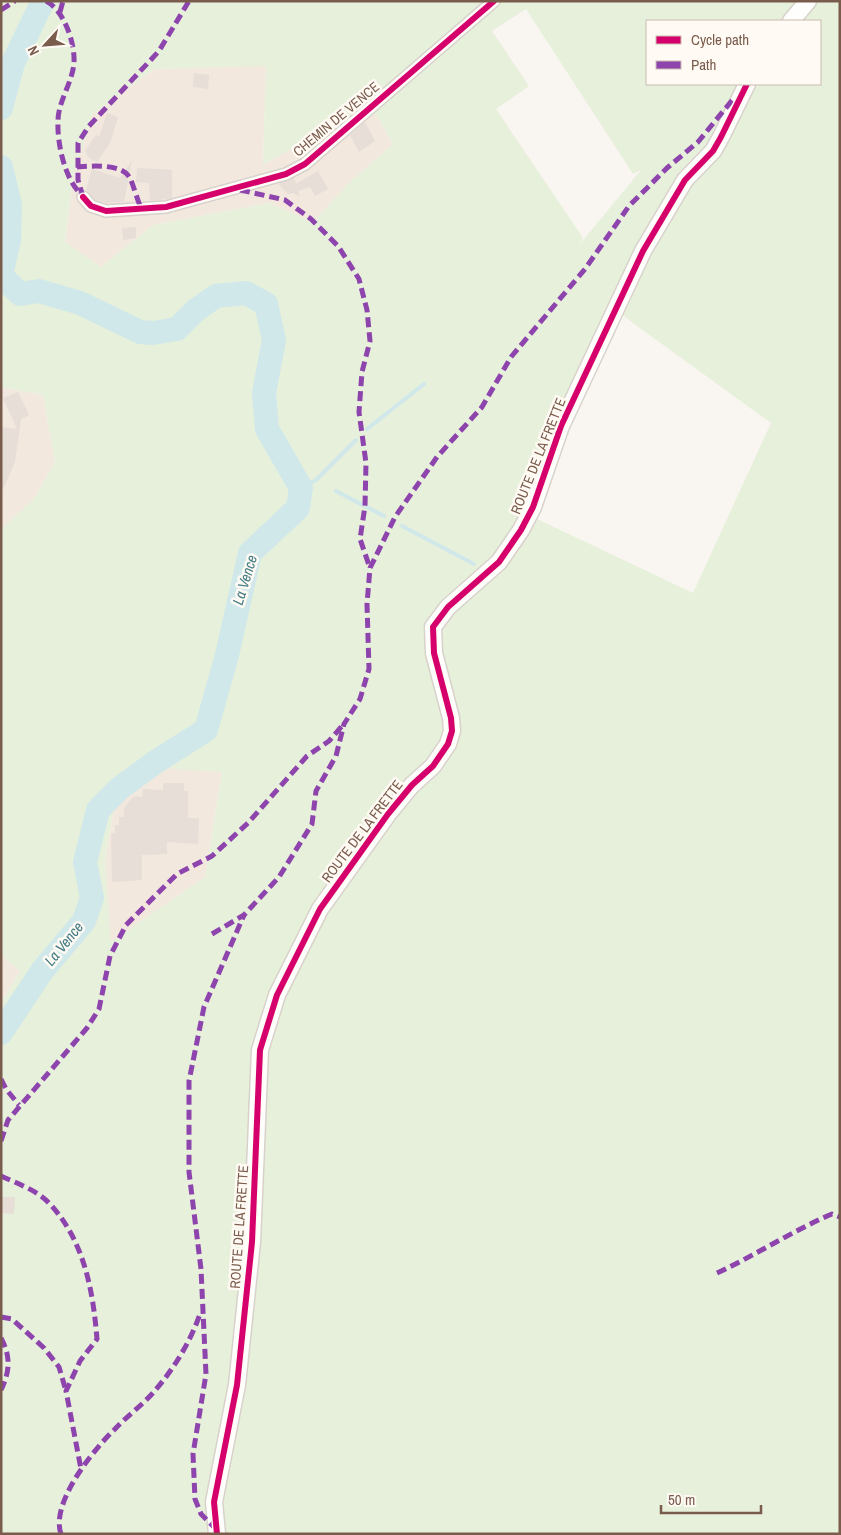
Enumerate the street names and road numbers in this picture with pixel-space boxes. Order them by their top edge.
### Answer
street label: CHEMIN DE VENCE [289,78,383,160]
street label: ROUTE DE LA FRETTE [506,395,570,517]
street label: ROUTE DE LA FRETTE [318,776,406,886]
street label: ROUTE DE LA FRETTE [226,1165,252,1289]

